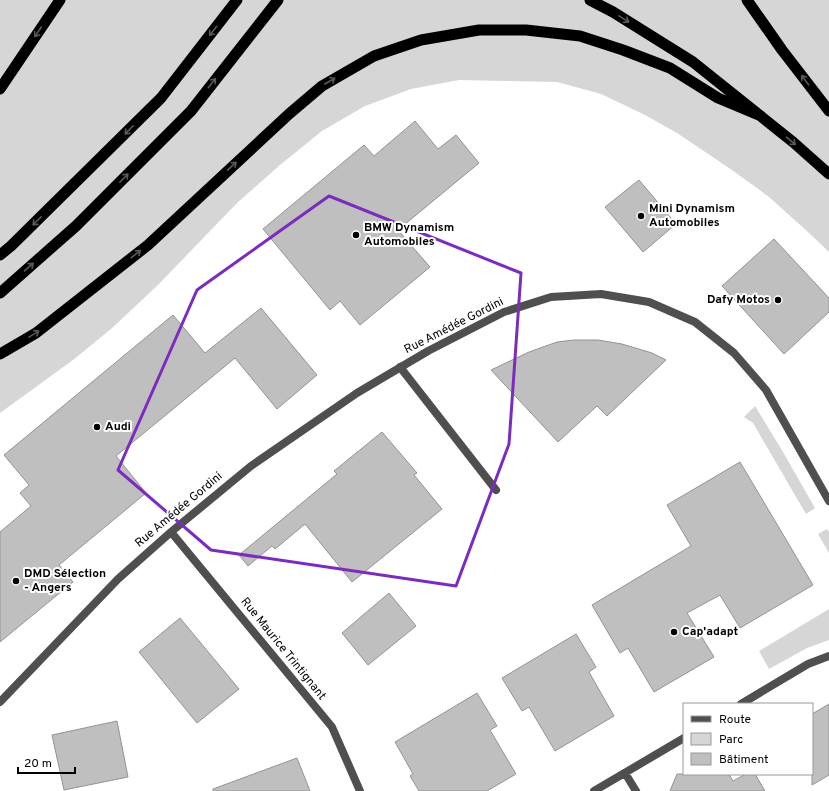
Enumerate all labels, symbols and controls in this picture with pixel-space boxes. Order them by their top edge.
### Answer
one-way arrow [618,15,629,23]
one-way arrow [209,25,217,36]
one-way arrow [34,27,43,38]
one-way arrow [801,75,810,86]
one-way arrow [324,77,336,85]
one-way arrow [208,78,217,89]
one-way arrow [124,125,134,135]
one-way arrow [786,137,797,146]
one-way arrow [227,162,237,171]
one-way arrow [119,173,129,183]
place label: Mini Dynamism Automobiles [649,201,735,231]
marker: Mini Dynamism Automobiles [636,211,646,221]
one-way arrow [32,216,42,226]
place label: BMW Dynamism Automobiles [364,220,454,250]
marker: BMW Dynamism Automobiles [351,230,361,240]
one-way arrow [131,250,142,259]
one-way arrow [24,263,34,272]
place label: Dafy Motos [707,292,770,308]
street label: Rue Amédée Gordini [402,294,506,358]
marker: Dafy Motos [773,295,783,305]
one-way arrow [28,330,40,338]
place label: Audi [105,419,131,435]
marker: Audi [92,422,102,432]
street label: Rue Amédée Gordini [132,469,226,551]
place label: DMD Sélection - Angers [24,566,106,596]
marker: DMD Sélection - Angers [11,576,21,586]
street label: Rue Maurice Trintignant [237,594,329,704]
place label: Cap'adapt [682,624,739,640]
marker: Cap'adapt [669,627,679,637]
legend [683,703,813,775]
text: Route [719,712,751,728]
text: Parc [719,732,743,748]
scale bar [18,749,75,775]
text: Bâtiment [719,752,769,768]
text: 20 m [24,756,52,772]

